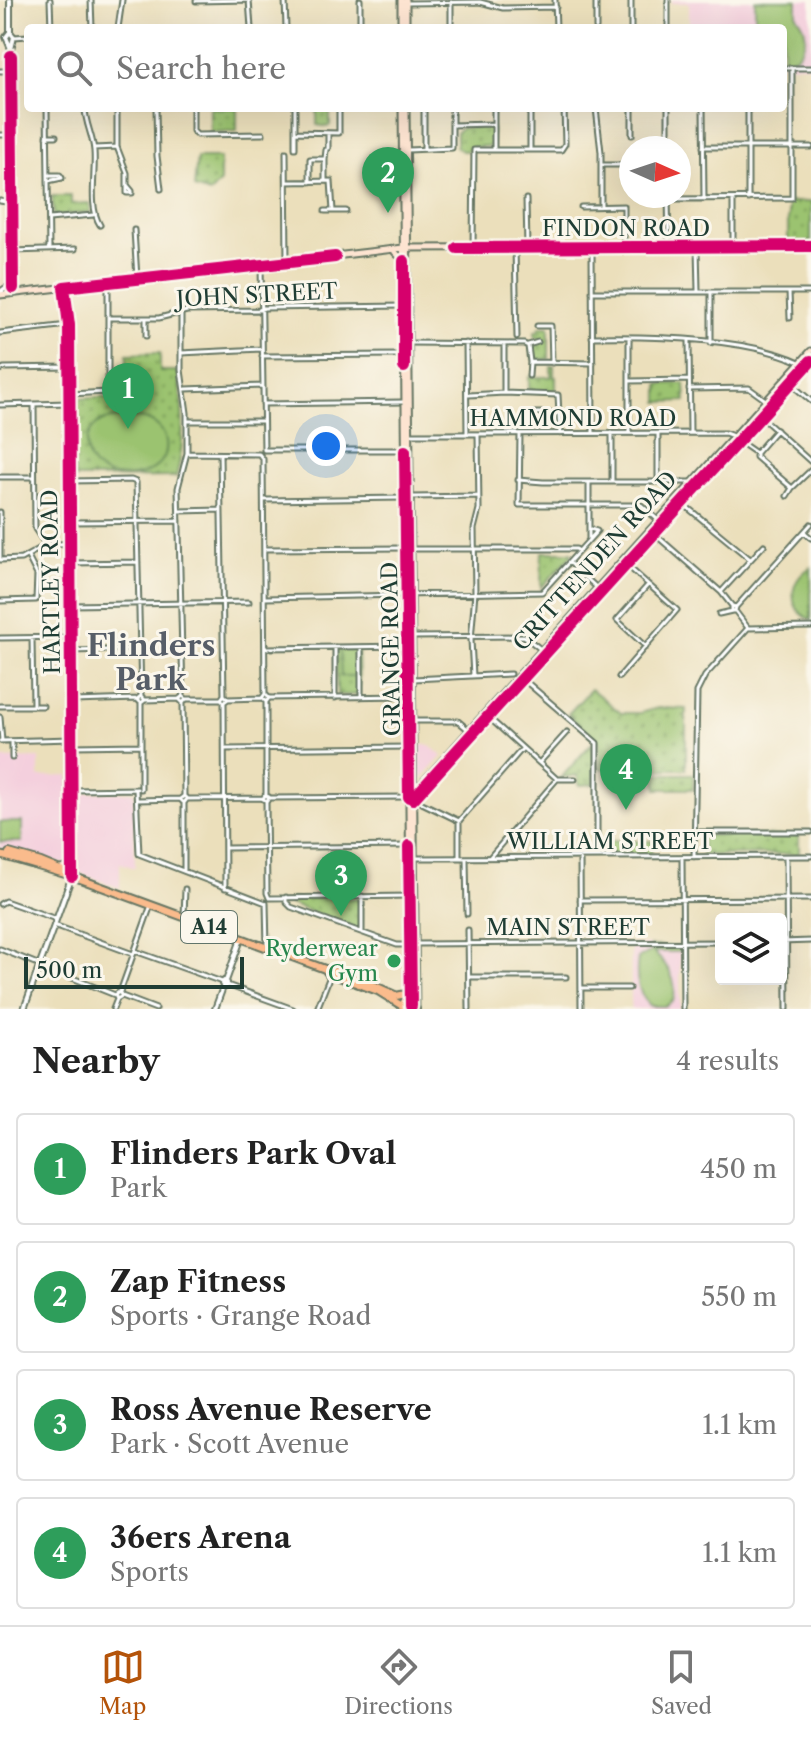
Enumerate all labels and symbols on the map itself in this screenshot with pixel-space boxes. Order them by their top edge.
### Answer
north arrow [619,136,691,208]
pin: 2 [362,147,414,213]
street label: FINDON ROAD [542,215,710,242]
street label: JOHN STREET [173,277,339,313]
pin: 1 [102,363,154,429]
street label: HAMMOND ROAD [470,405,676,432]
your location [306,426,346,466]
street label: CRITTENDEN ROAD [507,466,683,656]
street label: HARTLEY ROAD [36,489,66,675]
street label: GRANGE ROAD [376,562,406,736]
district label: Flinders Park [87,627,215,698]
pin: 4 [600,744,652,810]
street label: WILLIAM STREET [506,828,714,855]
pin: 3 [315,850,367,916]
road number: A14 [181,911,237,943]
street label: MAIN STREET [486,914,650,941]
place label: Ryderwear Gym [265,935,379,987]
marker: Ryderwear Gym [385,952,403,970]
scale bar [24,953,244,989]

